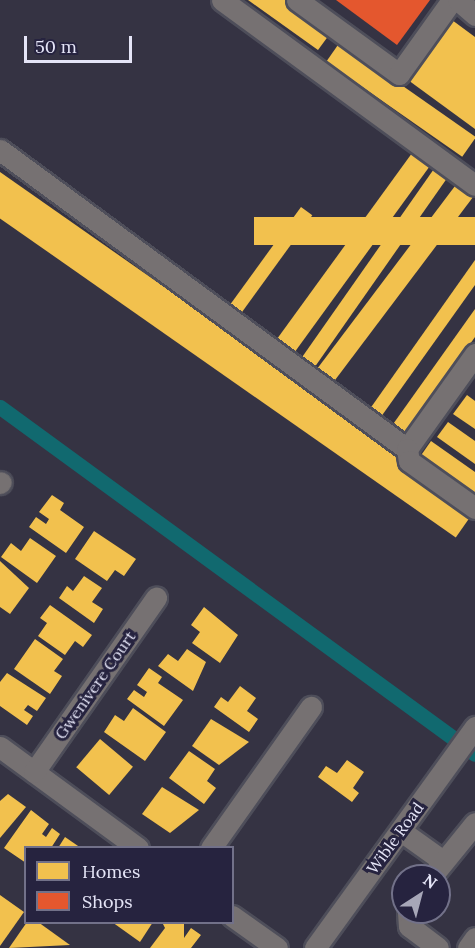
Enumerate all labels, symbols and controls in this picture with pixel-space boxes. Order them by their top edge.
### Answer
scale bar [27,24,135,62]
text: 50 m [35,35,77,58]
street label: Gwenivere Court [51,627,139,743]
street label: Wible Road [363,798,427,878]
legend [24,846,234,924]
text: Homes [82,860,140,883]
north arrow [391,864,451,924]
text: N [420,869,441,893]
text: Shops [82,890,133,913]

